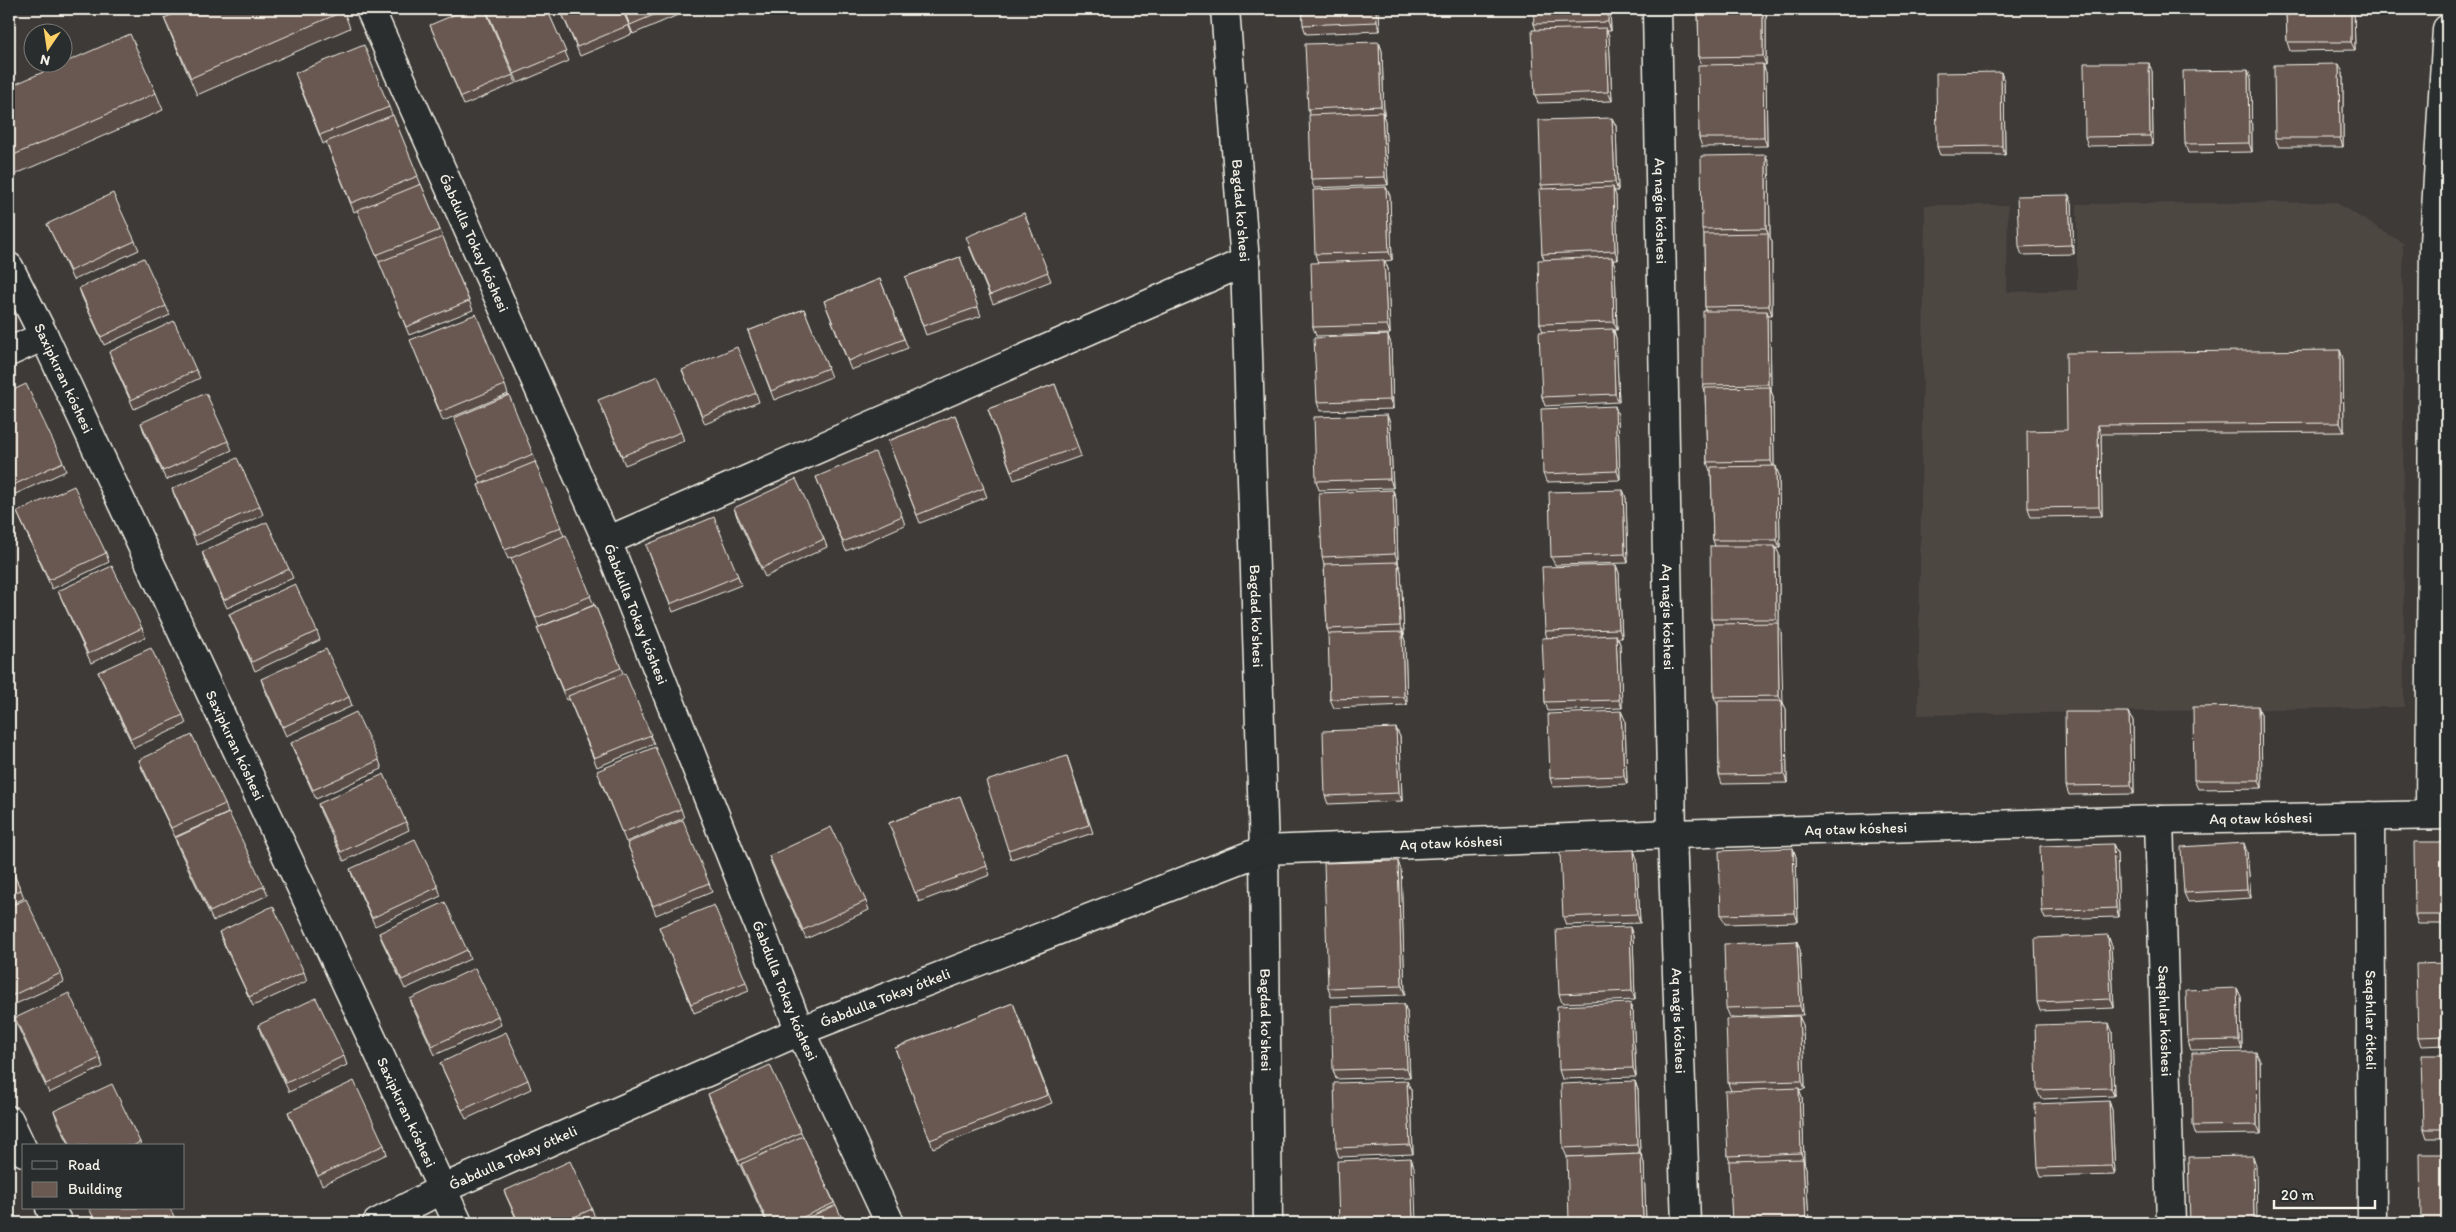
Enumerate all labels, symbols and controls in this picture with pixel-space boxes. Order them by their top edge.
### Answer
north arrow [22,22,72,72]
text: N [39,51,52,70]
street label: Bagdad ko'shesi [1228,158,1254,262]
street label: Aq naǵıs kóshesi [1651,158,1671,264]
street label: Ǵabdulla Tokay kóshesi [435,171,513,315]
street label: Saxipkıran kóshesi [30,320,97,436]
street label: Ǵabdulla Tokay kóshesi [600,541,672,687]
street label: Bagdad ko'shesi [1246,564,1267,668]
street label: Aq naǵıs kóshesi [1658,564,1678,670]
street label: Saxipkıran kóshesi [202,687,268,803]
street label: Aq otaw kóshesi [2209,808,2312,828]
street label: Aq otaw kóshesi [1804,818,1908,839]
street label: Aq otaw kóshesi [1399,832,1503,854]
street label: Ǵabdulla Tokay kóshesi [748,918,822,1064]
street label: Ǵabdulla Tokay ótkeli [817,964,953,1031]
street label: Saqshılar kóshesi [2154,965,2176,1077]
street label: Aq naǵıs kóshesi [1668,967,1690,1074]
street label: Bagdad ko'shesi [1256,968,1275,1071]
street label: Saqshılar ótkeli [2362,970,2380,1070]
street label: Saxipkıran kóshesi [373,1054,440,1170]
street label: Ǵabdulla Tokay ótkeli [446,1121,580,1194]
legend [22,1144,185,1210]
text: Road [68,1156,101,1174]
scale bar [2274,1177,2375,1209]
text: Building [68,1180,122,1198]
text: 20 m [2281,1186,2315,1204]

